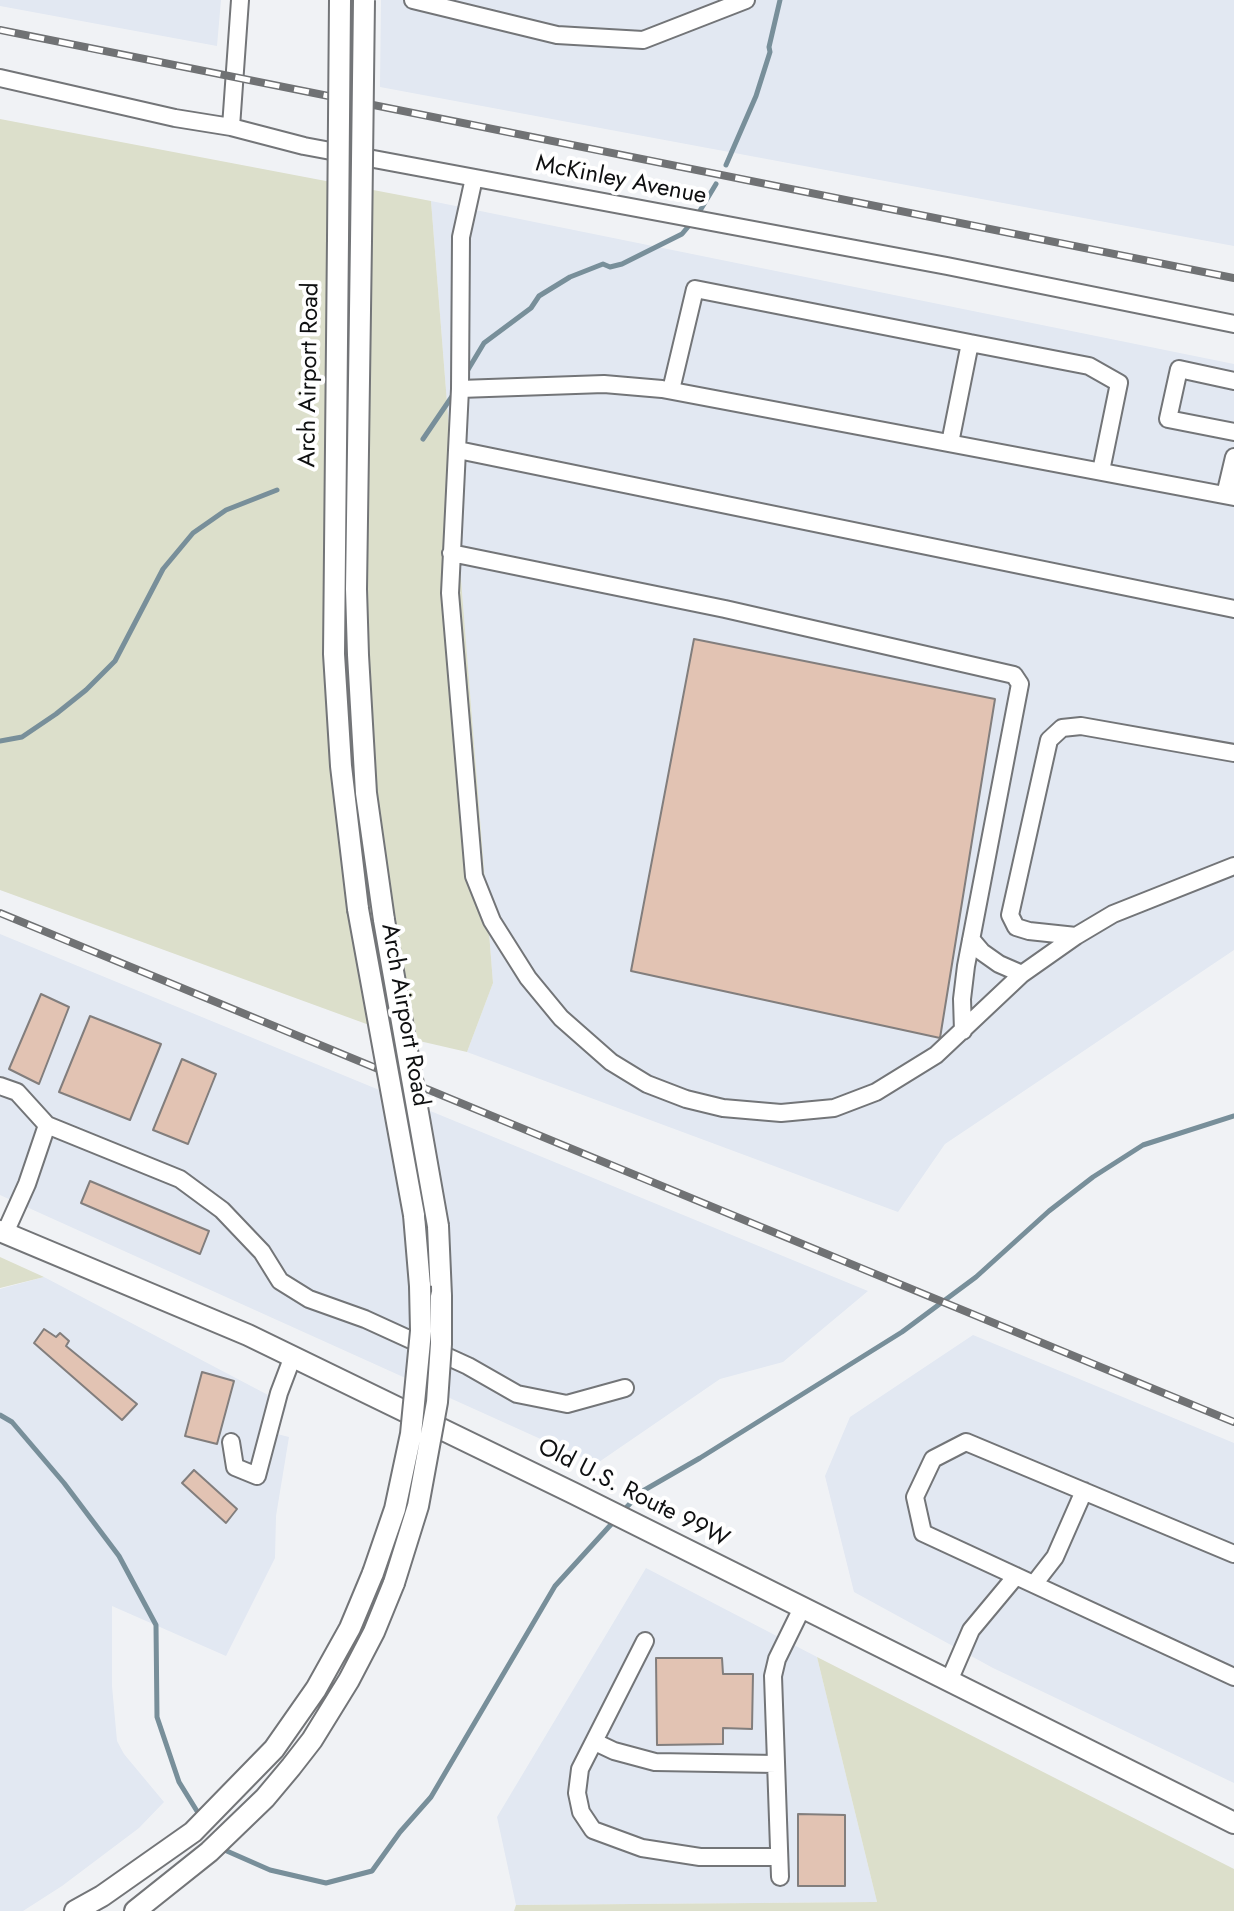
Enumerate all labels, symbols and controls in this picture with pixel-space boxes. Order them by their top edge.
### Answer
street label: McKinley Avenue [533,150,709,212]
street label: Arch Airport Road [294,282,326,468]
street label: Arch Airport Road [374,921,434,1109]
street label: Old U.S. Route 99W [532,1433,734,1555]

